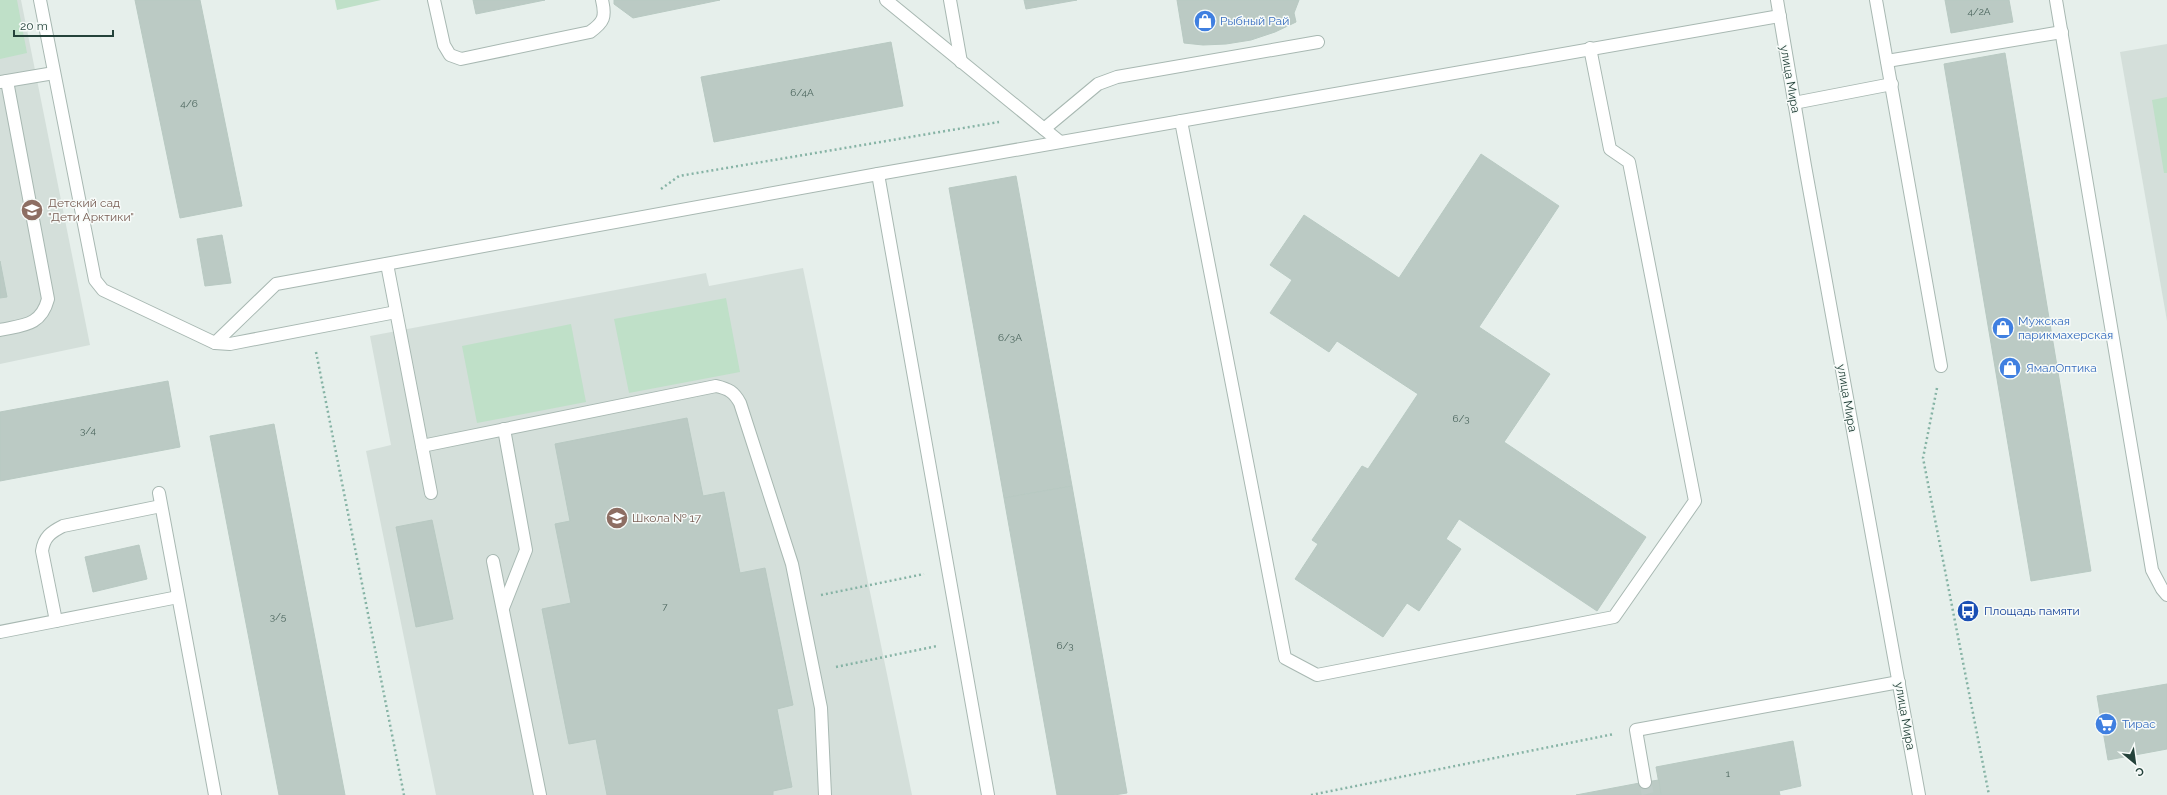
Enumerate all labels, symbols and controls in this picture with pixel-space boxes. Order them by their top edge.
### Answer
house number: 4/2А [1967,6,1991,17]
shop icon: Рыбный Рай [1192,8,1218,34]
scale bar [14,12,113,38]
place label: Рыбный Рай [1220,14,1289,28]
text: 20 m [20,19,48,33]
street label: улица Мира [1777,44,1803,114]
house number: 6/4А [790,87,814,98]
house number: 4/6 [180,98,198,109]
place label: Детский сад "Дети Арктики" [48,196,134,224]
school or university icon: Детский сад "Дети Арктики" [19,197,45,223]
place label: Мужская парикмахерская [2018,314,2113,342]
shop icon: Мужская парикмахерская [1990,315,2016,341]
house number: 6/3А [998,332,1022,343]
shop icon: ЯмалОптика [1997,355,2023,381]
place label: ЯмалОптика [2026,361,2097,375]
street label: улица Мира [1834,363,1860,433]
house number: 6/3 [1452,413,1470,424]
house number: 3/4 [80,425,96,436]
school or university icon: Школа № 17 [604,505,630,531]
place label: Школа № 17 [632,511,702,525]
bus stop icon: Площадь памяти [1955,598,1981,624]
house number: 7 [662,601,668,612]
place label: Площадь памяти [1984,604,2080,618]
house number: 3/5 [270,611,287,622]
house number: 6/3 [1056,640,1074,651]
street label: улица Мира [1892,681,1918,751]
supermarket icon: Тирас [2093,711,2119,737]
place label: Тирас [2122,717,2156,731]
north arrow [2115,743,2155,783]
text: С [2133,764,2146,779]
house number: 1 [1726,768,1731,779]

